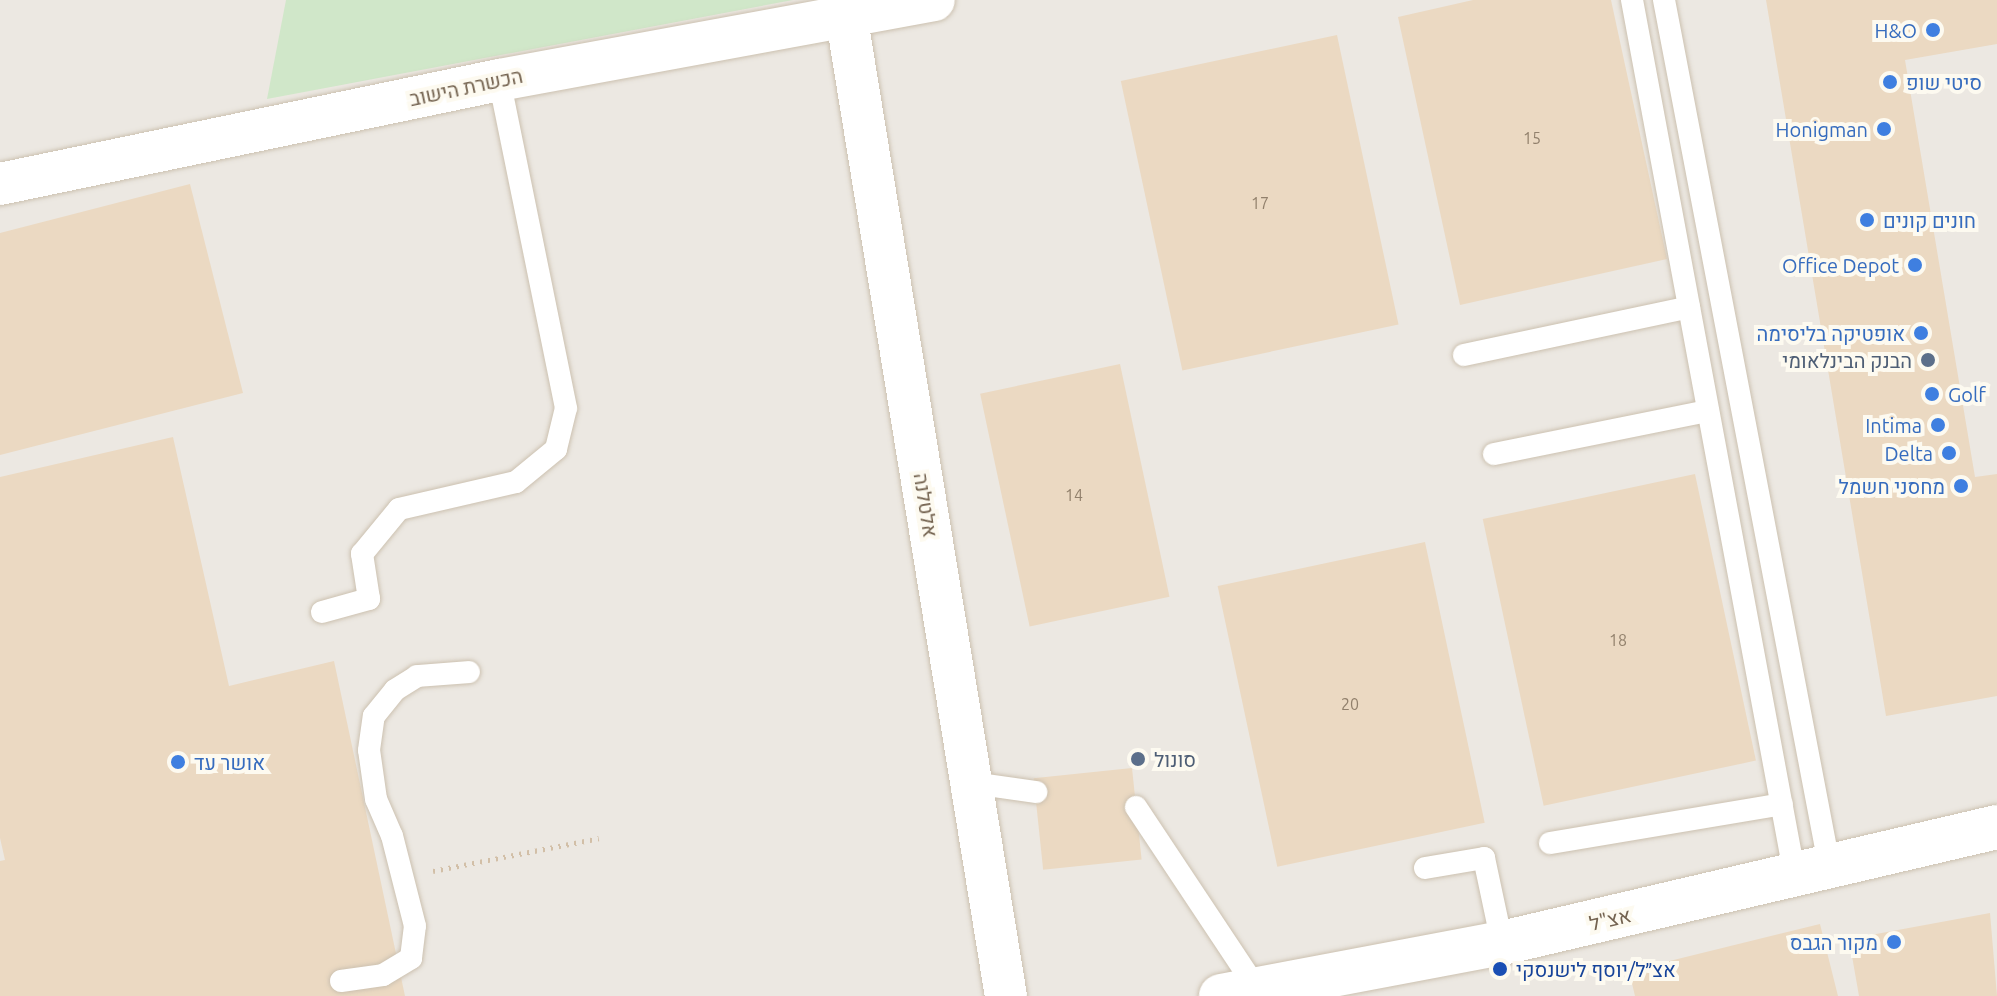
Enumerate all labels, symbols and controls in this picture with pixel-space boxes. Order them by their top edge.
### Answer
place label: H&O [1874,18,1917,42]
marker: H&O [1924,21,1942,39]
street label: הכשרת הישוב [407,63,525,111]
place label: סיטי שופ [1906,70,1982,94]
marker: סיטי שופ [1881,73,1899,91]
place label: Honigman [1776,117,1868,141]
marker: Honigman [1875,120,1893,138]
house number: 15 [1523,128,1541,148]
house number: 17 [1251,193,1269,213]
place label: חונים קונים [1883,208,1976,232]
marker: חונים קונים [1858,211,1876,229]
place label: Office Depot [1782,253,1899,277]
marker: Office Depot [1906,256,1924,274]
place label: אופטיקה בליסימה [1757,321,1905,345]
marker: אופטיקה בליסימה [1912,324,1930,342]
place label: הבנק הבינלאומי [1782,348,1912,372]
marker: הבנק הבינלאומי [1919,351,1937,369]
place label: Golf [1948,382,1986,406]
marker: Golf [1923,385,1941,403]
place label: Intima [1865,413,1922,437]
marker: Intima [1929,416,1947,434]
place label: Delta [1885,441,1933,465]
marker: Delta [1940,444,1958,462]
street label: אלטלנה [909,471,943,539]
place label: מחסני חשמל [1839,474,1945,498]
marker: מחסני חשמל [1952,477,1970,495]
house number: 14 [1065,485,1083,505]
house number: 18 [1609,630,1627,650]
house number: 20 [1341,694,1359,714]
place label: סונול [1154,747,1196,771]
place label: אושר עד [194,750,265,774]
marker: סונול [1129,750,1147,768]
marker: אושר עד [169,753,187,771]
street label: אצ"ל [1587,903,1633,935]
place label: מקור הגבס [1790,930,1878,954]
marker: מקור הגבס [1885,933,1903,951]
place label: אצ״ל/יוסף לישנסקי [1516,957,1676,981]
marker: אצ״ל/יוסף לישנסקי [1491,960,1509,978]

